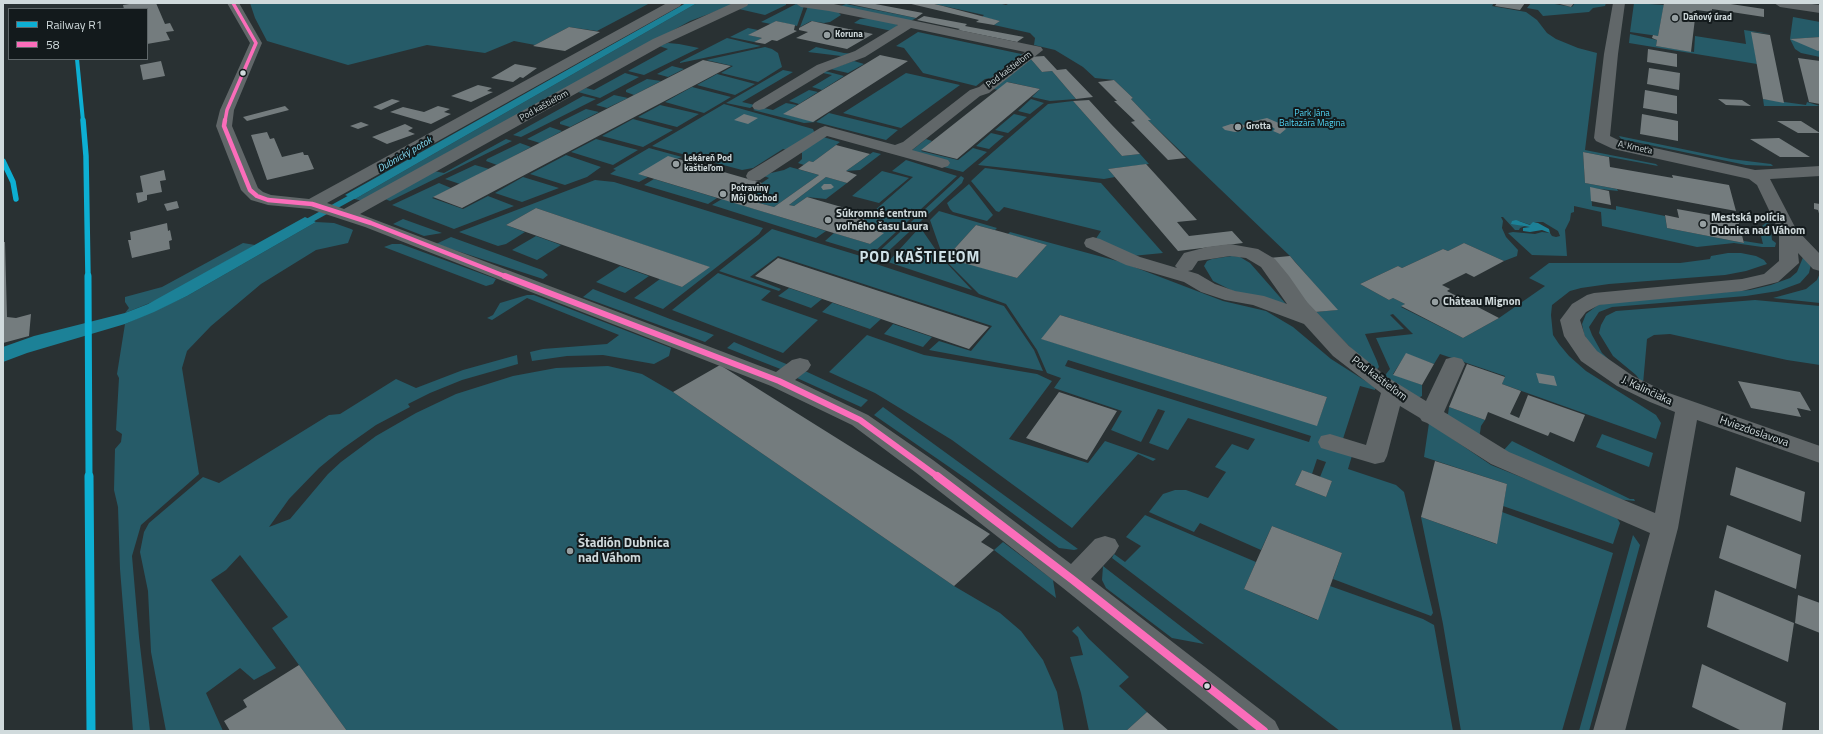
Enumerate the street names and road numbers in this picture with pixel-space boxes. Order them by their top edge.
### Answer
street label: Pod kaštieľom [984,49,1034,91]
street label: Pod kaštieľom [518,88,570,124]
street label: A. Kmeťa [1617,139,1653,157]
street label: Pod kaštieľom [1349,354,1409,404]
street label: J. Kalinčiaka [1620,374,1674,408]
street label: Hviezdoslavova [1718,414,1790,450]

